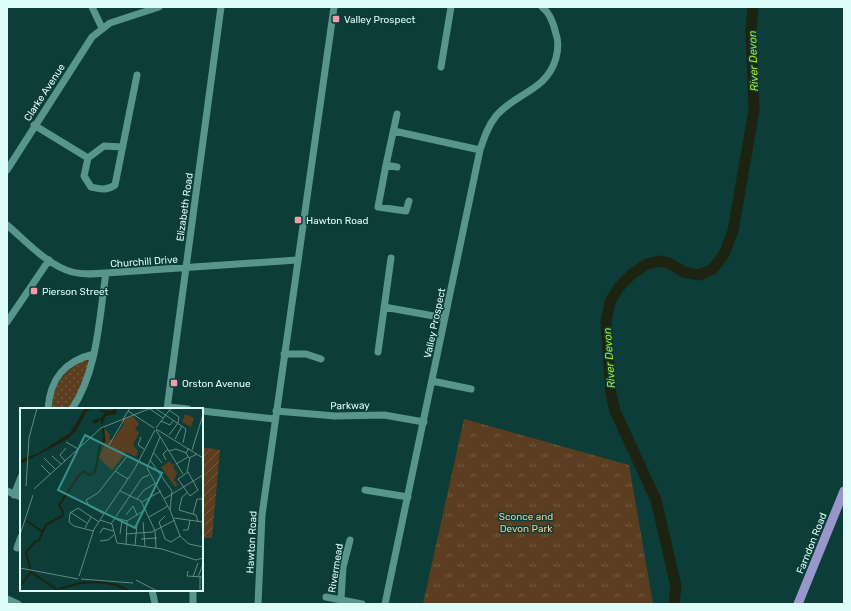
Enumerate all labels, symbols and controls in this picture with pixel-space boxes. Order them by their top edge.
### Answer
marker: Valley Prospect [331,14,341,24]
place label: Valley Prospect [344,14,416,26]
water label: River Devon [746,30,761,92]
street label: Clarke Avenue [22,61,68,124]
street label: Elizabeth Road [174,172,196,242]
marker: Hawton Road [293,215,303,225]
place label: Hawton Road [306,215,369,227]
street label: Churchill Drive [110,254,179,270]
marker: Pierson Street [29,286,39,296]
place label: Pierson Street [42,286,109,298]
street label: Valley Prospect [422,287,448,359]
water label: River Devon [601,327,618,389]
marker: Orston Avenue [169,378,179,388]
place label: Orston Avenue [182,378,251,390]
street label: Parkway [330,400,370,412]
inset map [20,408,203,591]
street label: Hawton Road [244,510,260,574]
park label: Sconce and Devon Park [499,511,553,535]
street label: Farndon Road [794,511,830,576]
street label: Rivermead [326,543,346,594]

